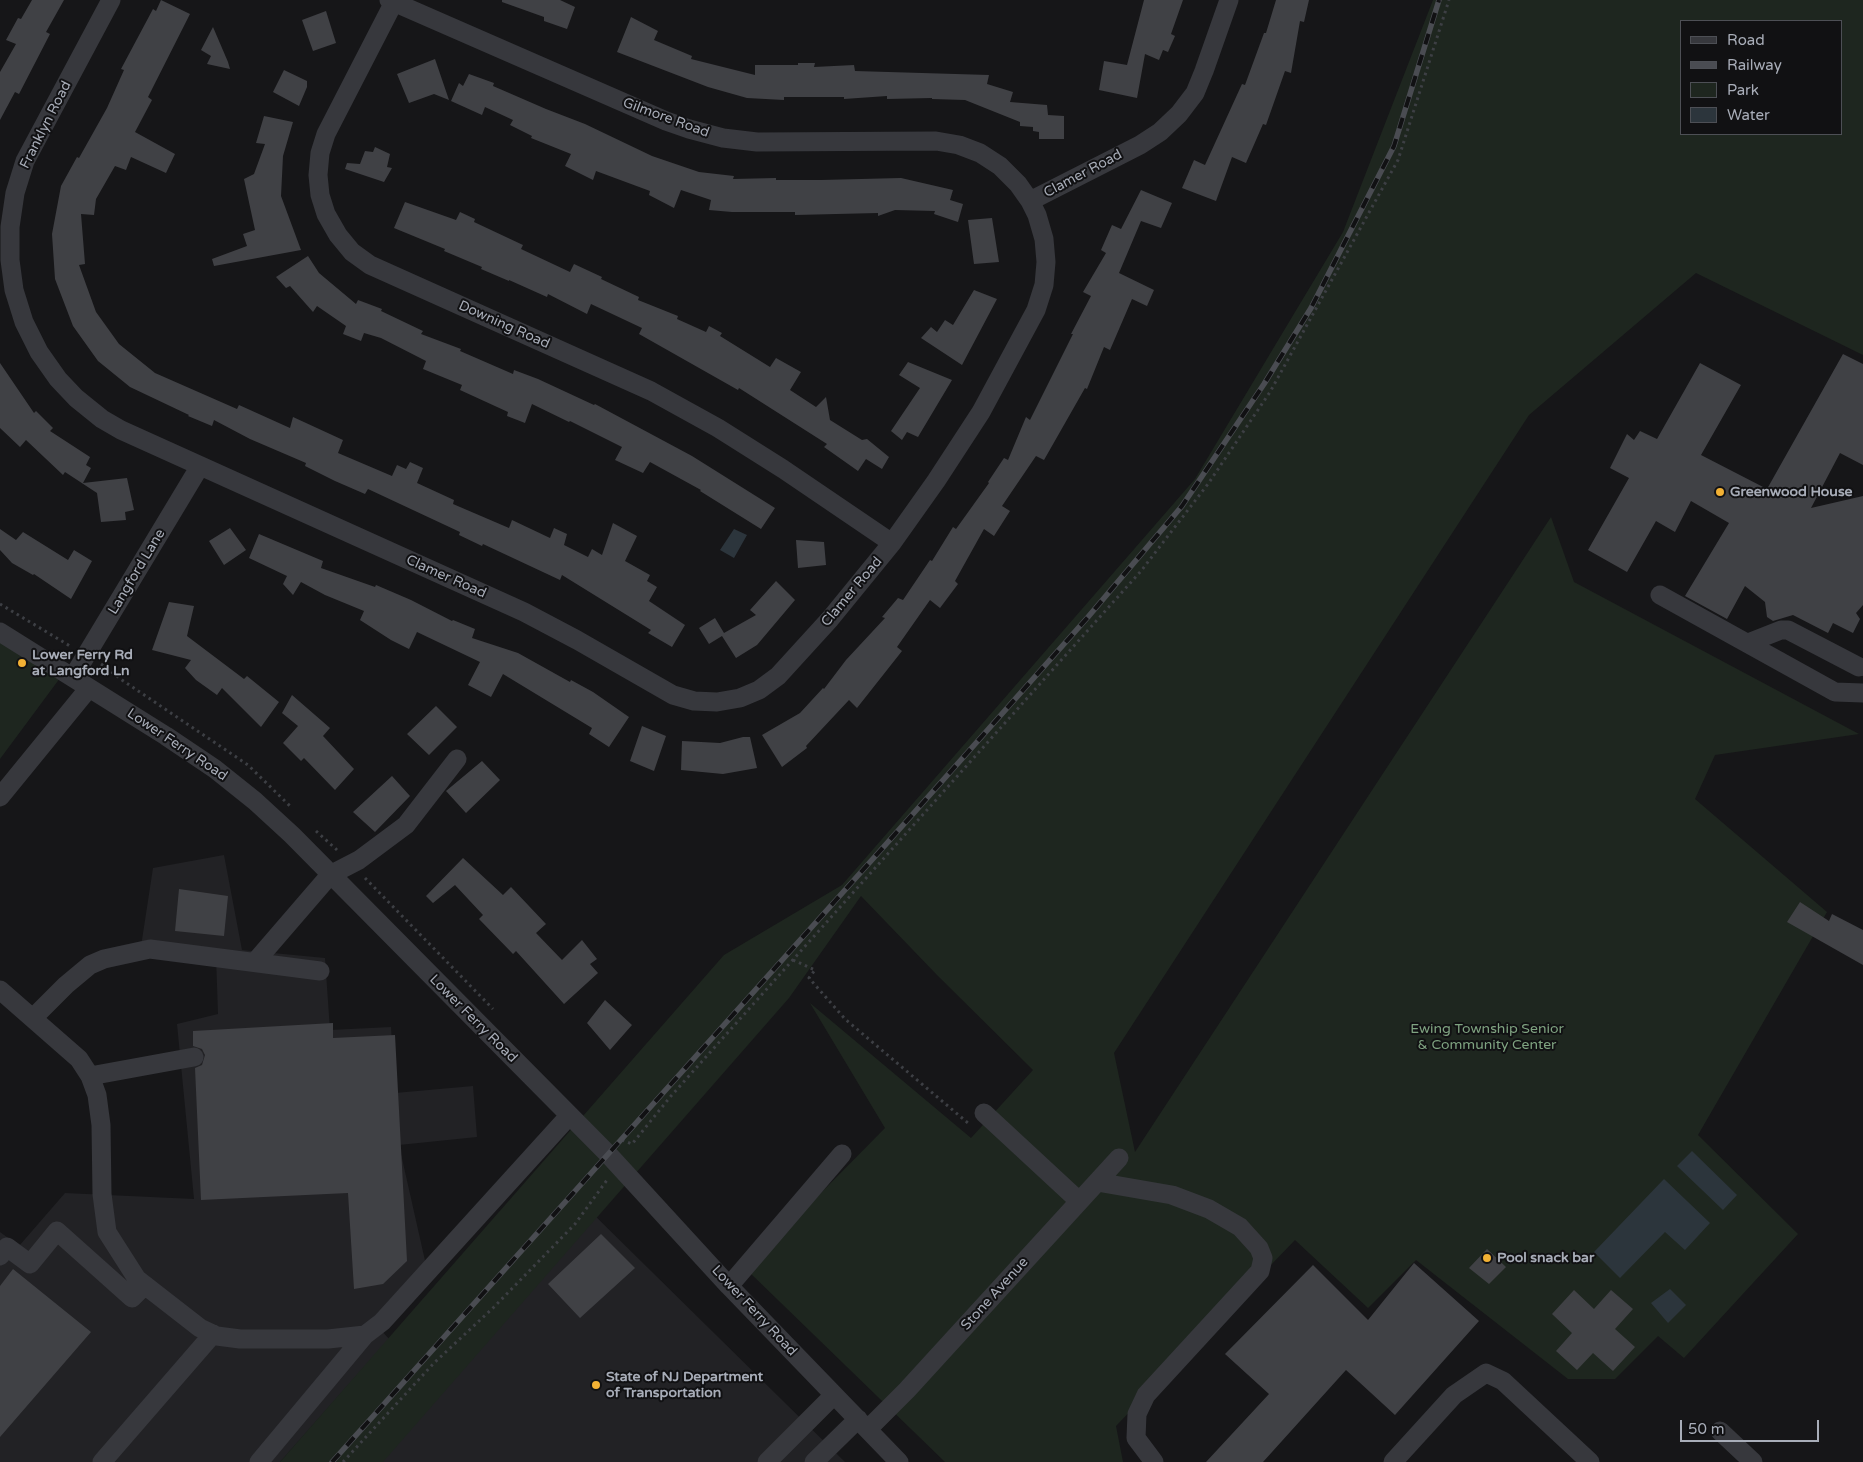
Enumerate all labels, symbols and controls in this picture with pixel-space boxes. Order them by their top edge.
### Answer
legend [1680,20,1843,135]
text: Road [1727,31,1765,49]
text: Railway [1727,56,1782,74]
street label: Franklyn Road [17,78,75,172]
text: Park [1727,81,1759,99]
street label: Gilmore Road [620,95,712,141]
text: Water [1727,106,1770,124]
street label: Clamer Road [1041,146,1125,202]
street label: Downing Road [456,297,552,353]
place label: Greenwood House [1730,484,1853,500]
marker: Greenwood House [1714,486,1726,498]
street label: Langford Lane [105,526,169,618]
street label: Clamer Road [403,552,489,602]
street label: Clamer Road [818,554,886,630]
place label: Lower Ferry Rd at Langford Ln [32,647,133,680]
marker: Lower Ferry Rd at Langford Ln [16,657,28,669]
street label: Lower Ferry Road [124,705,230,785]
street label: Lower Ferry Road [426,972,520,1066]
park label: Ewing Township Senior & Community Center [1410,1021,1564,1054]
place label: Pool snack bar [1497,1250,1594,1266]
marker: Pool snack bar [1481,1252,1493,1264]
street label: Stone Avenue [958,1254,1032,1334]
street label: Lower Ferry Road [708,1262,800,1360]
place label: State of NJ Department of Transportation [606,1369,763,1401]
marker: State of NJ Department of Transportation [590,1379,602,1391]
scale bar [1683,1410,1822,1442]
text: 50 m [1688,1420,1725,1438]

